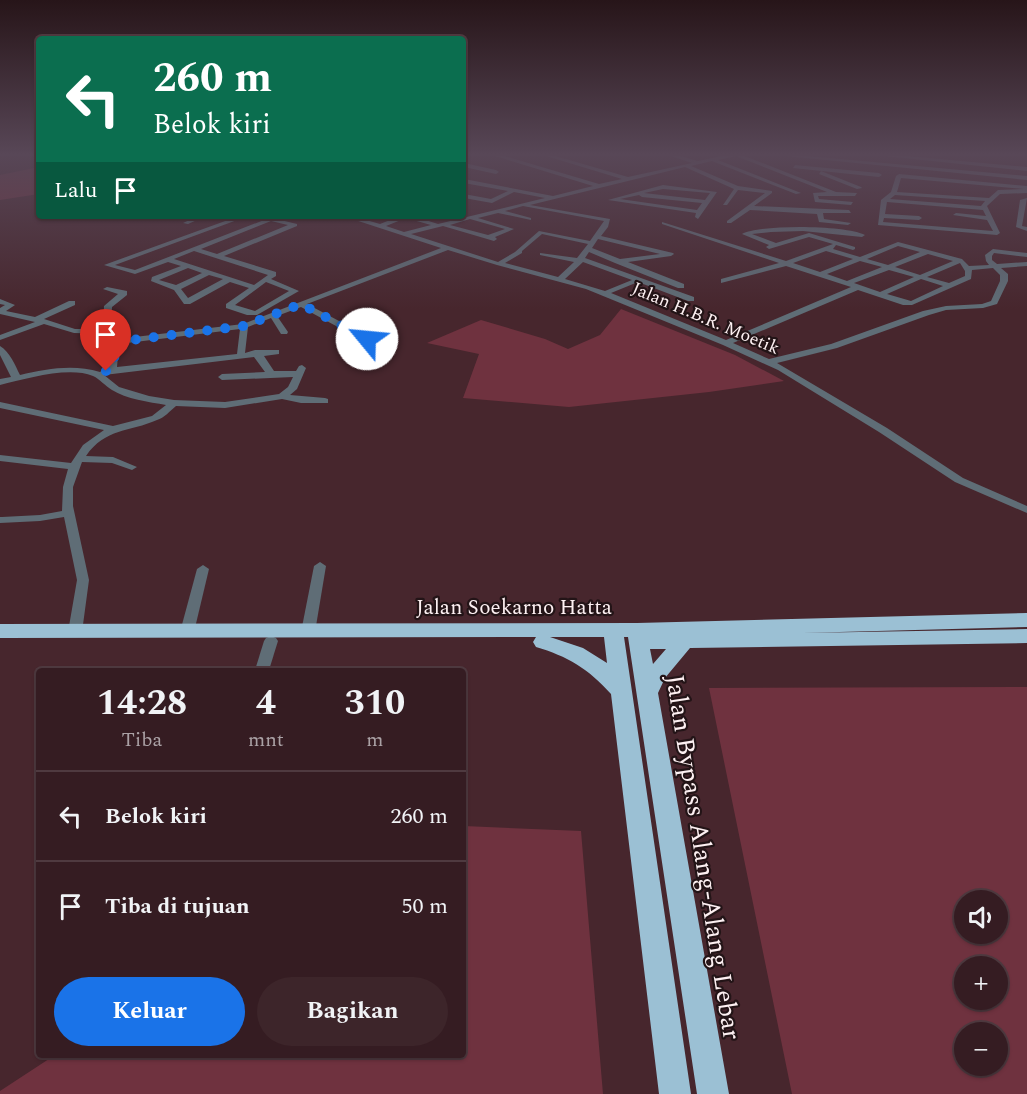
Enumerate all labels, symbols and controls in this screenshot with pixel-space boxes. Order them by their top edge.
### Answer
text: 260 m [153,47,272,110]
icon: left [54,60,132,138]
text: Belok kiri [153,104,271,146]
text: Lalu [54,174,97,207]
icon: arrive [109,174,142,207]
street label: Jalan H.B.R. Moetik [628,275,784,362]
position arrow [335,307,399,371]
pin [80,309,131,371]
icon: arrive [89,318,122,351]
street label: Jalan Soekarno Hatta [416,592,613,624]
street label: Jalan Bypass Alang-Alang Lebar [654,672,752,1043]
text: 14:28 [97,676,187,731]
text: 4 [256,676,276,731]
text: 310 [345,676,405,731]
text: Tiba [122,725,162,755]
text: mnt [248,725,284,755]
text: m [366,725,384,755]
icon: left [54,800,87,833]
text: Belok kiri [105,800,207,833]
text: 260 m [391,800,448,833]
icon: arrive [54,890,87,923]
text: Tiba di tujuan [105,890,250,923]
text: 50 m [402,890,448,923]
map controls [954,890,1008,1076]
button: sound [954,890,1008,944]
button: + [954,956,1008,1010]
button: Keluar [54,977,245,1046]
button: Bagikan [257,977,448,1046]
button: − [954,1022,1008,1076]

